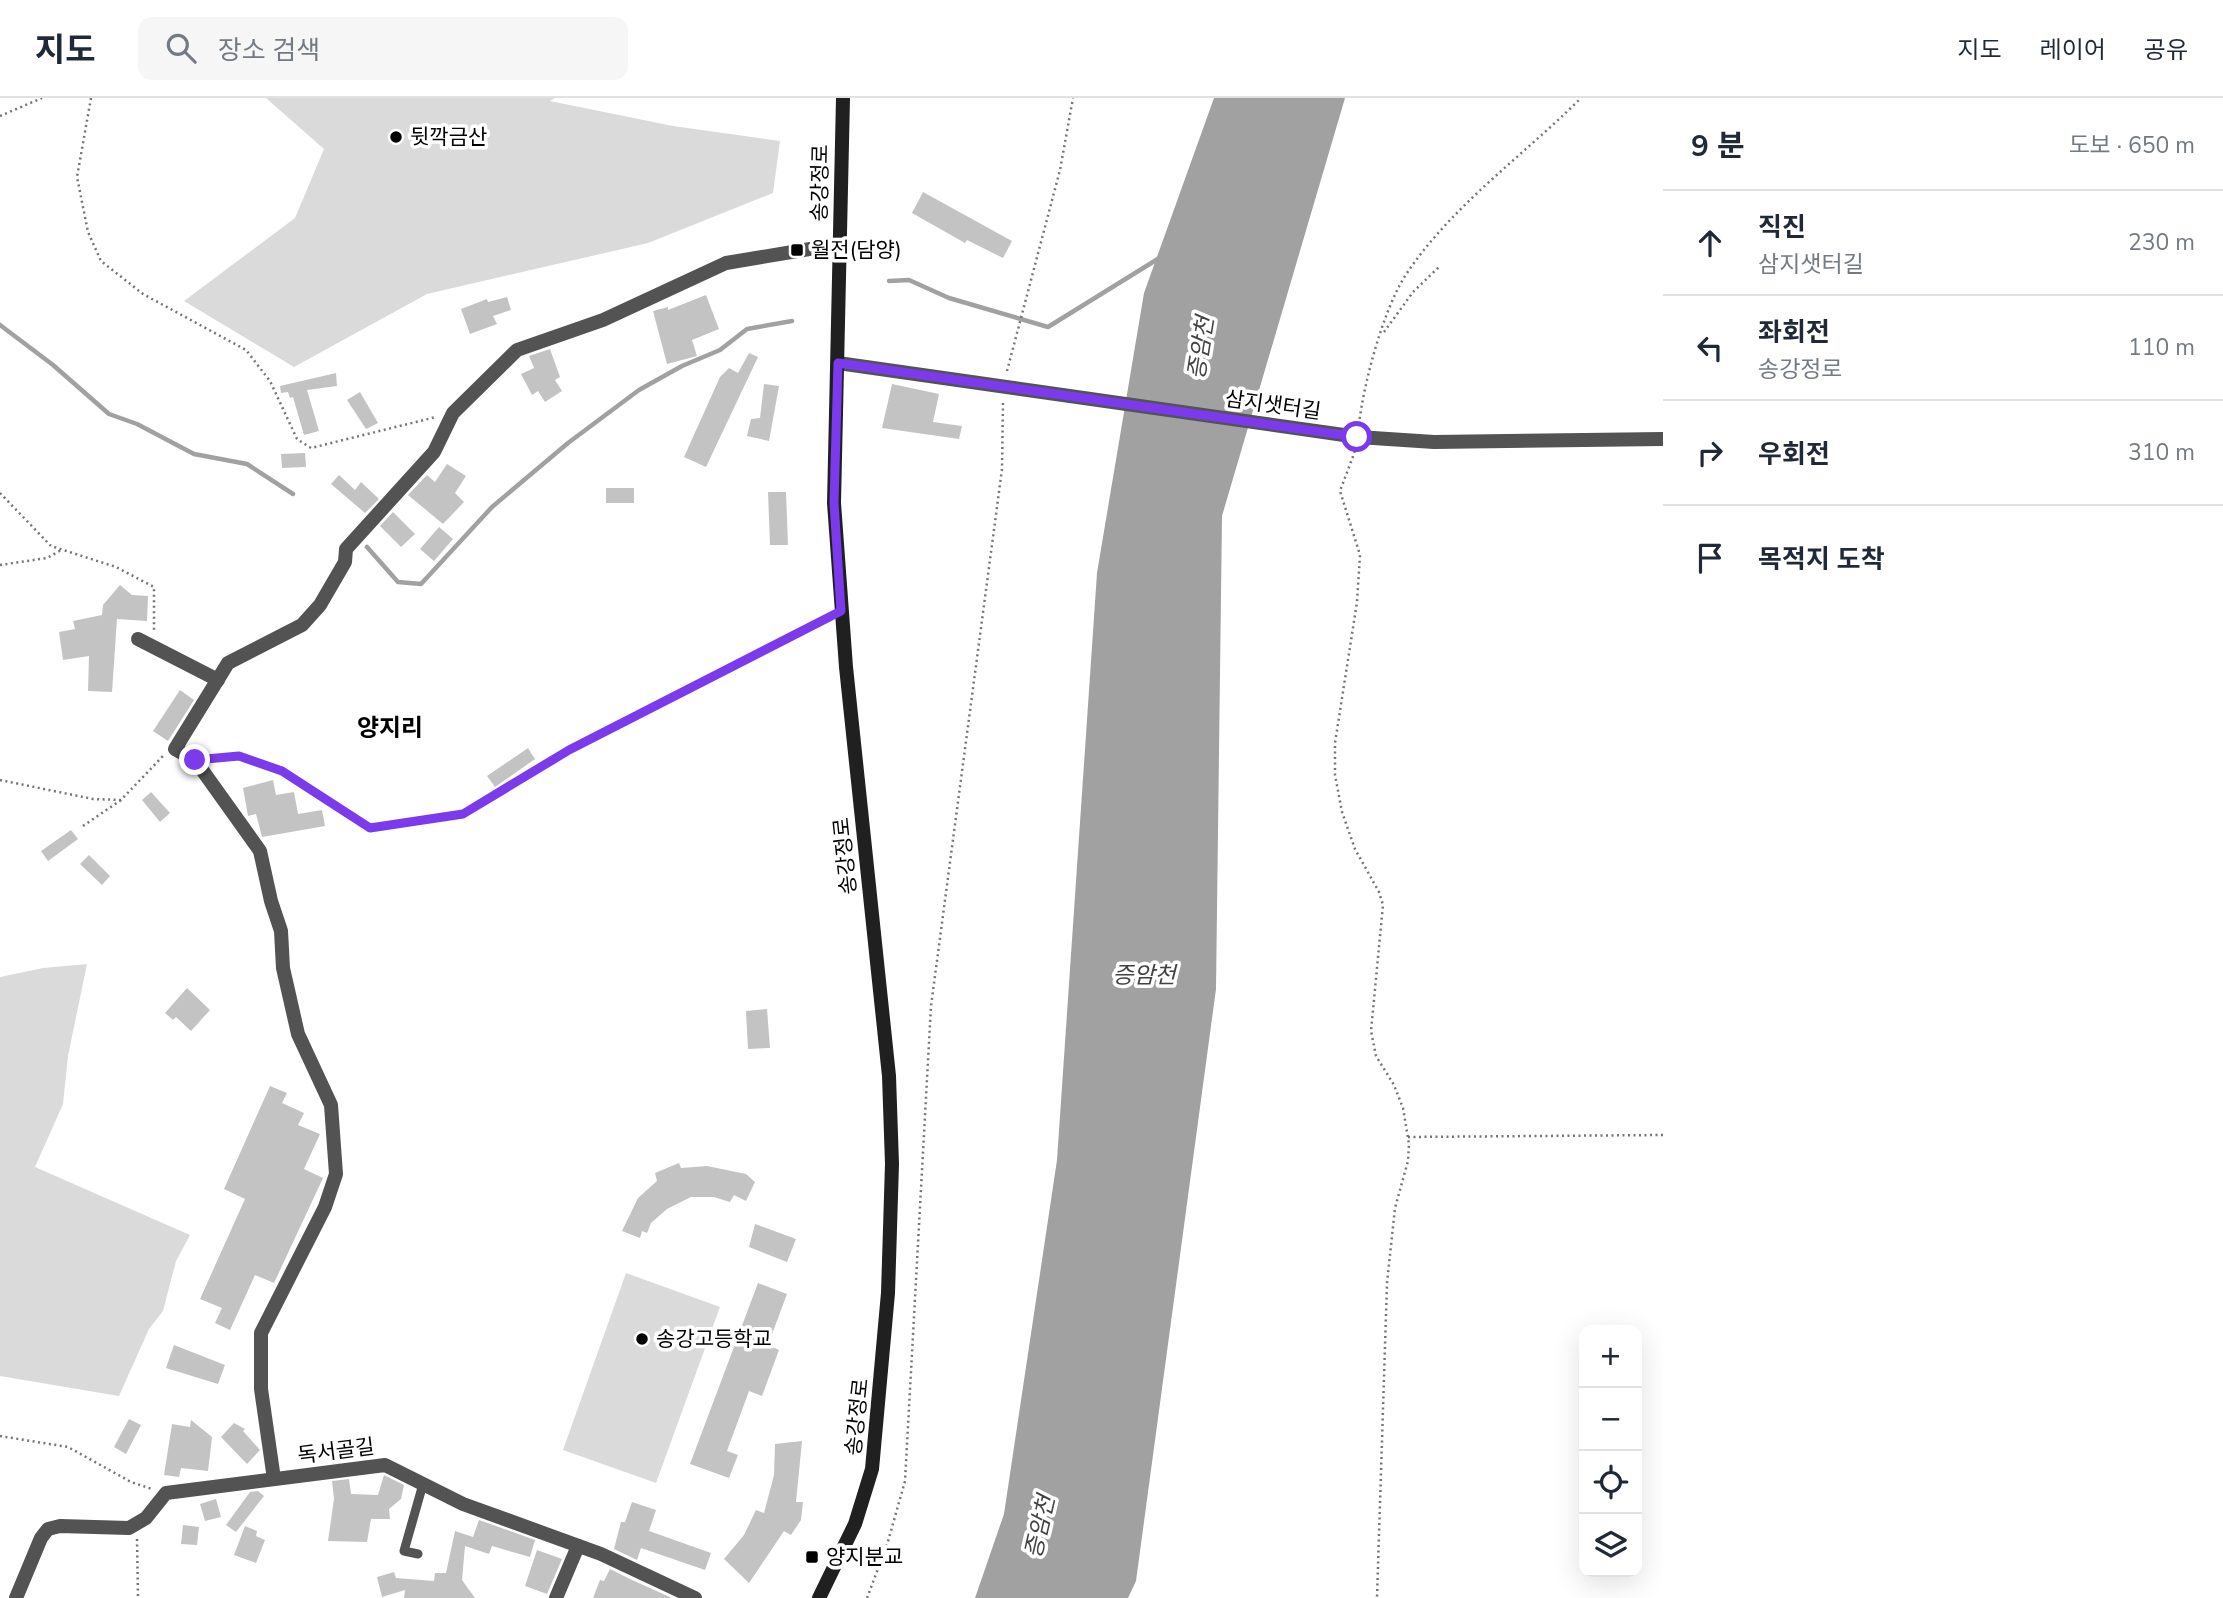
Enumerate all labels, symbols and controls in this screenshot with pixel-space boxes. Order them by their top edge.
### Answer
search box [138,17,628,80]
text: 지도 [35,28,96,73]
icon: search [162,29,200,67]
text: 장소 검색 [218,33,320,68]
text: 지도 [1957,34,2002,66]
text: 레이어 [2040,34,2106,66]
text: 공유 [2144,34,2188,66]
place label: 뒷깍금산 [410,123,487,151]
text: 9 분 [1691,126,1745,167]
marker: 뒷깍금산 [388,129,404,145]
text: 도보 · 650 m [2069,130,2195,161]
street label: 송강정로 [805,144,835,222]
text: 직진 [1758,210,1806,245]
icon: ahead [1691,224,1729,262]
text: 230 m [2128,227,2195,258]
place label: 월전(담양) [811,236,902,264]
marker: 월전(담양) [789,242,805,258]
text: 삼지샛터길 [1758,249,1864,280]
water label: 증암천 [1181,311,1222,382]
text: 좌회전 [1758,315,1830,350]
icon: left [1691,329,1729,367]
text: 110 m [2128,332,2195,363]
text: 송강정로 [1758,354,1843,385]
street label: 삼지샛터길 [1223,384,1323,426]
route start [1341,421,1372,452]
icon: right [1691,434,1729,472]
text: 우회전 [1758,437,1830,472]
text: 310 m [2128,437,2195,468]
icon: arrive [1691,539,1729,577]
text: 목적지 도착 [1758,542,1885,577]
district label: 양지리 [357,712,423,744]
route end [179,744,210,775]
street label: 송강정로 [827,816,863,896]
water label: 증암천 [1112,960,1179,991]
place label: 송강고등학교 [656,1325,772,1353]
map controls [1579,1325,1642,1577]
button: + [1579,1325,1642,1388]
marker: 송강고등학교 [634,1331,650,1347]
street label: 송강정로 [839,1377,875,1457]
button: − [1579,1388,1642,1451]
street label: 독서골길 [296,1432,376,1470]
button: locate [1579,1451,1642,1514]
water label: 증암천 [1018,1490,1063,1561]
button: layers [1579,1514,1642,1577]
place label: 양지분교 [826,1543,903,1571]
marker: 양지분교 [804,1549,820,1565]

